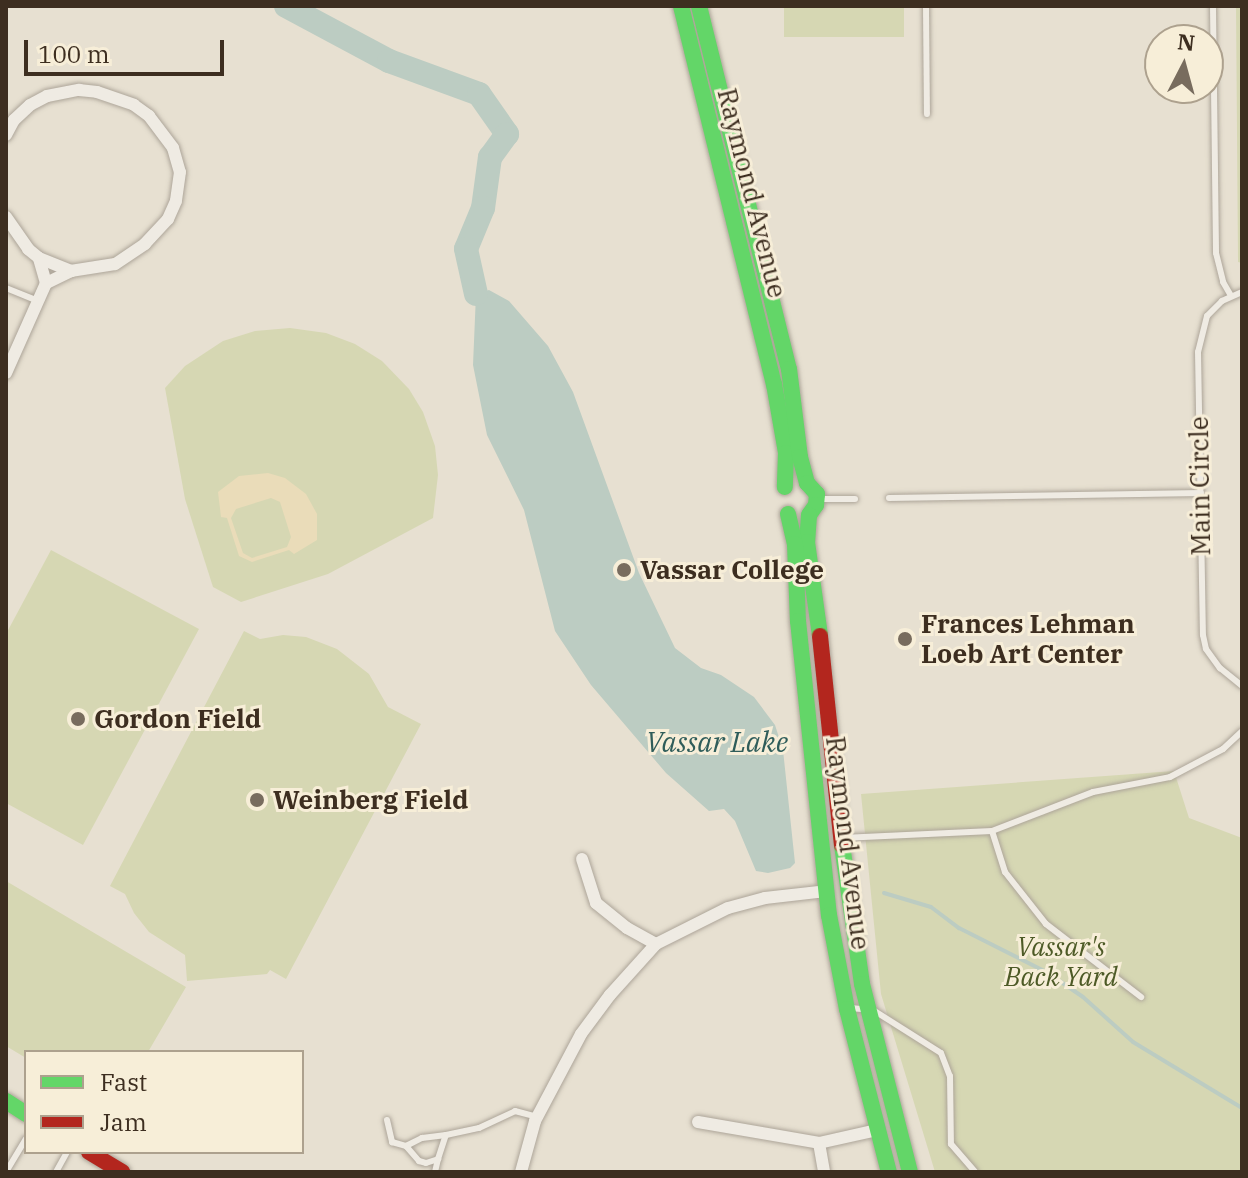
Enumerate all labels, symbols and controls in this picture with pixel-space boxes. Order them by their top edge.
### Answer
scale bar [28,24,228,74]
north arrow [1144,24,1224,104]
text: N [1176,26,1197,57]
text: 100 m [38,38,110,70]
street label: Raymond Avenue [711,85,793,301]
street label: Main Circle [1183,416,1217,556]
place label: Vassar College [640,554,824,586]
marker: Vassar College [615,561,633,579]
place label: Frances Lehman Loeb Art Center [921,608,1135,670]
marker: Frances Lehman Loeb Art Center [896,630,914,648]
place label: Gordon Field [94,703,261,735]
marker: Gordon Field [69,710,87,728]
water label: Vassar Lake [646,725,788,759]
street label: Raymond Avenue [819,735,877,951]
place label: Weinberg Field [273,784,468,816]
marker: Weinberg Field [248,791,266,809]
park label: Vassar's Back Yard [1004,931,1118,992]
legend [24,1050,304,1154]
text: Fast [100,1066,147,1098]
text: Jam [100,1106,147,1138]

